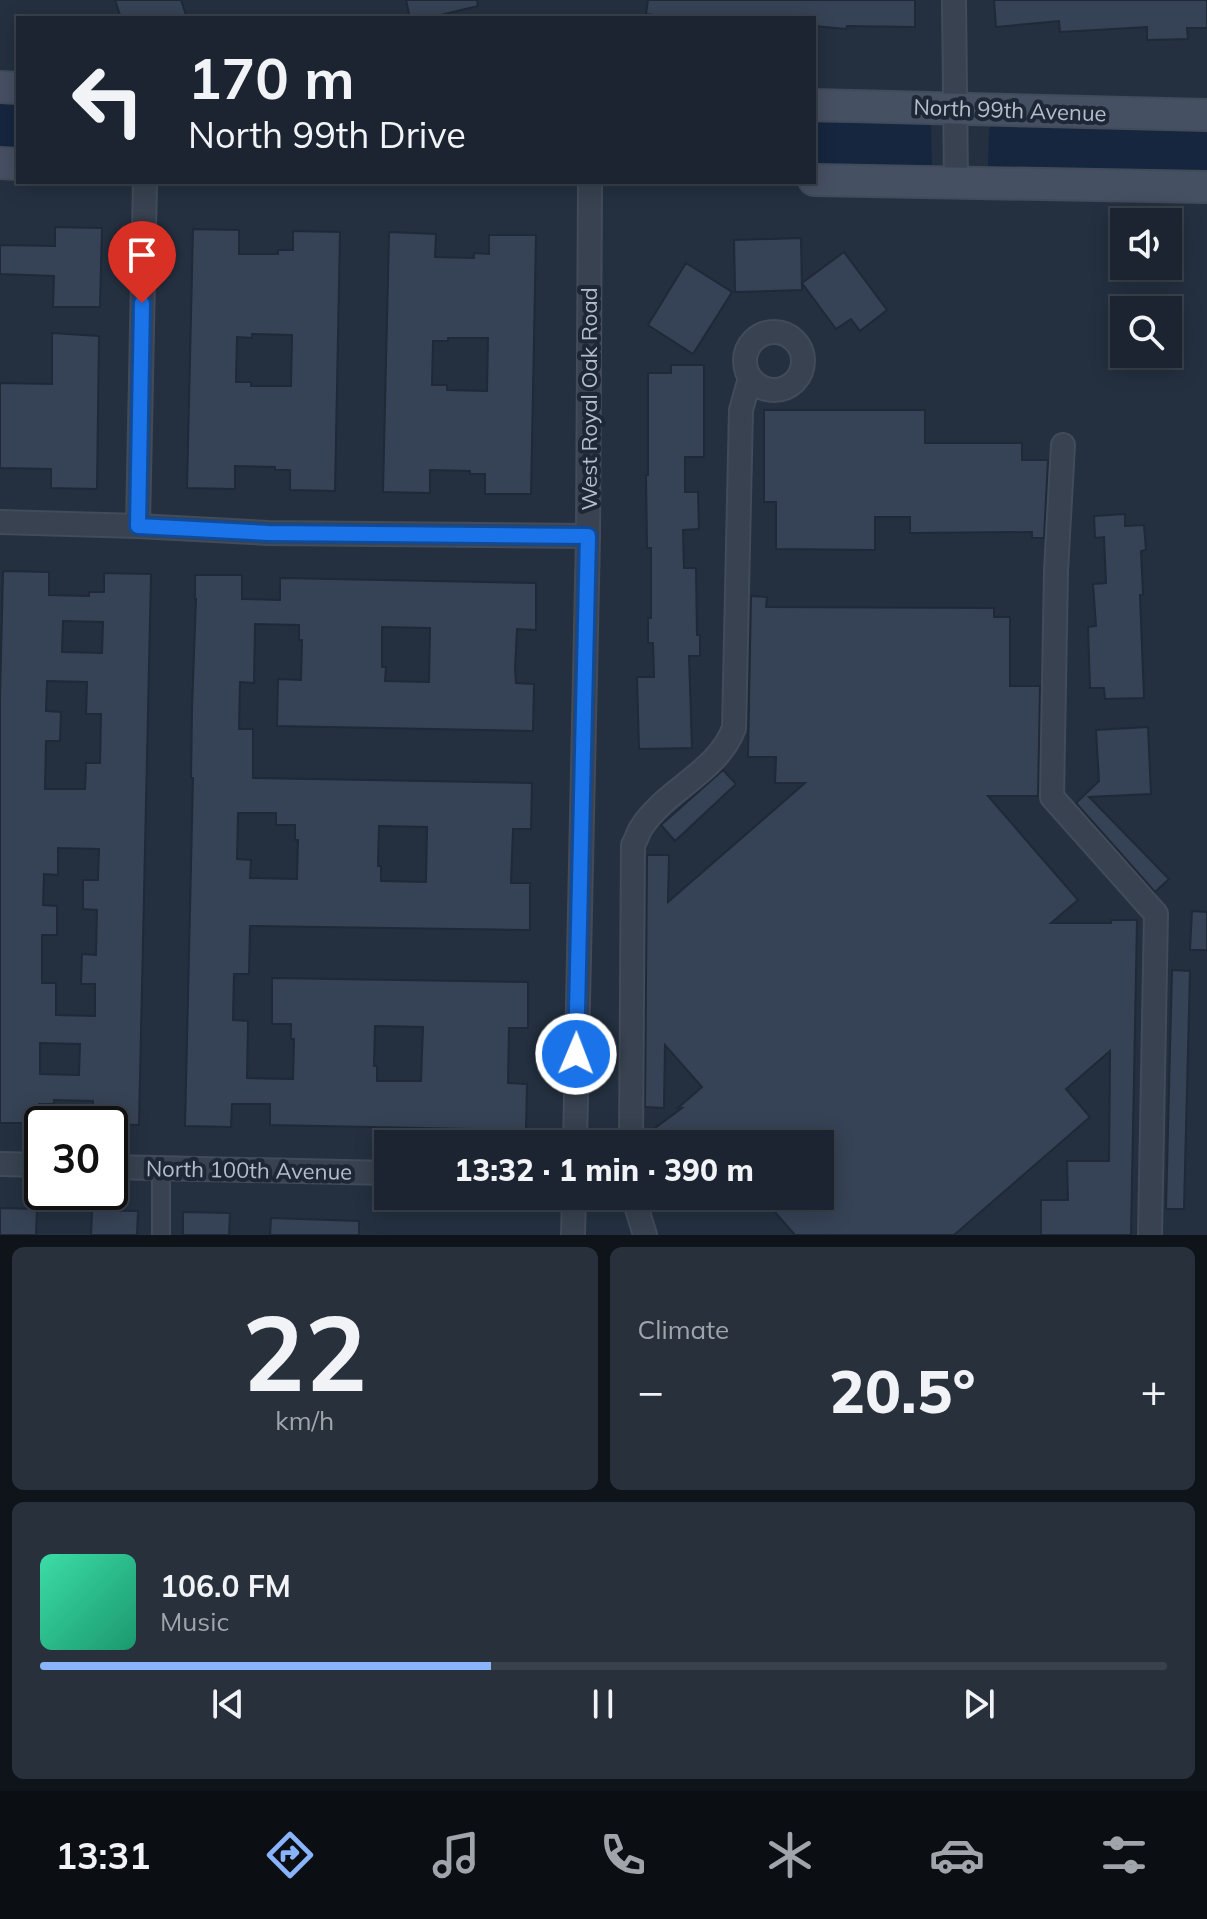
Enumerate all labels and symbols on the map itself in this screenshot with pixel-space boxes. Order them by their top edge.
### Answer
street label: North 99th Avenue [913,93,1107,127]
pin [108,221,176,303]
street label: West Royal Oak Road [575,287,603,511]
position arrow [534,1012,618,1096]
speed limit sign: 30 [24,1106,128,1210]
street label: North 100th Avenue [146,1154,352,1186]

